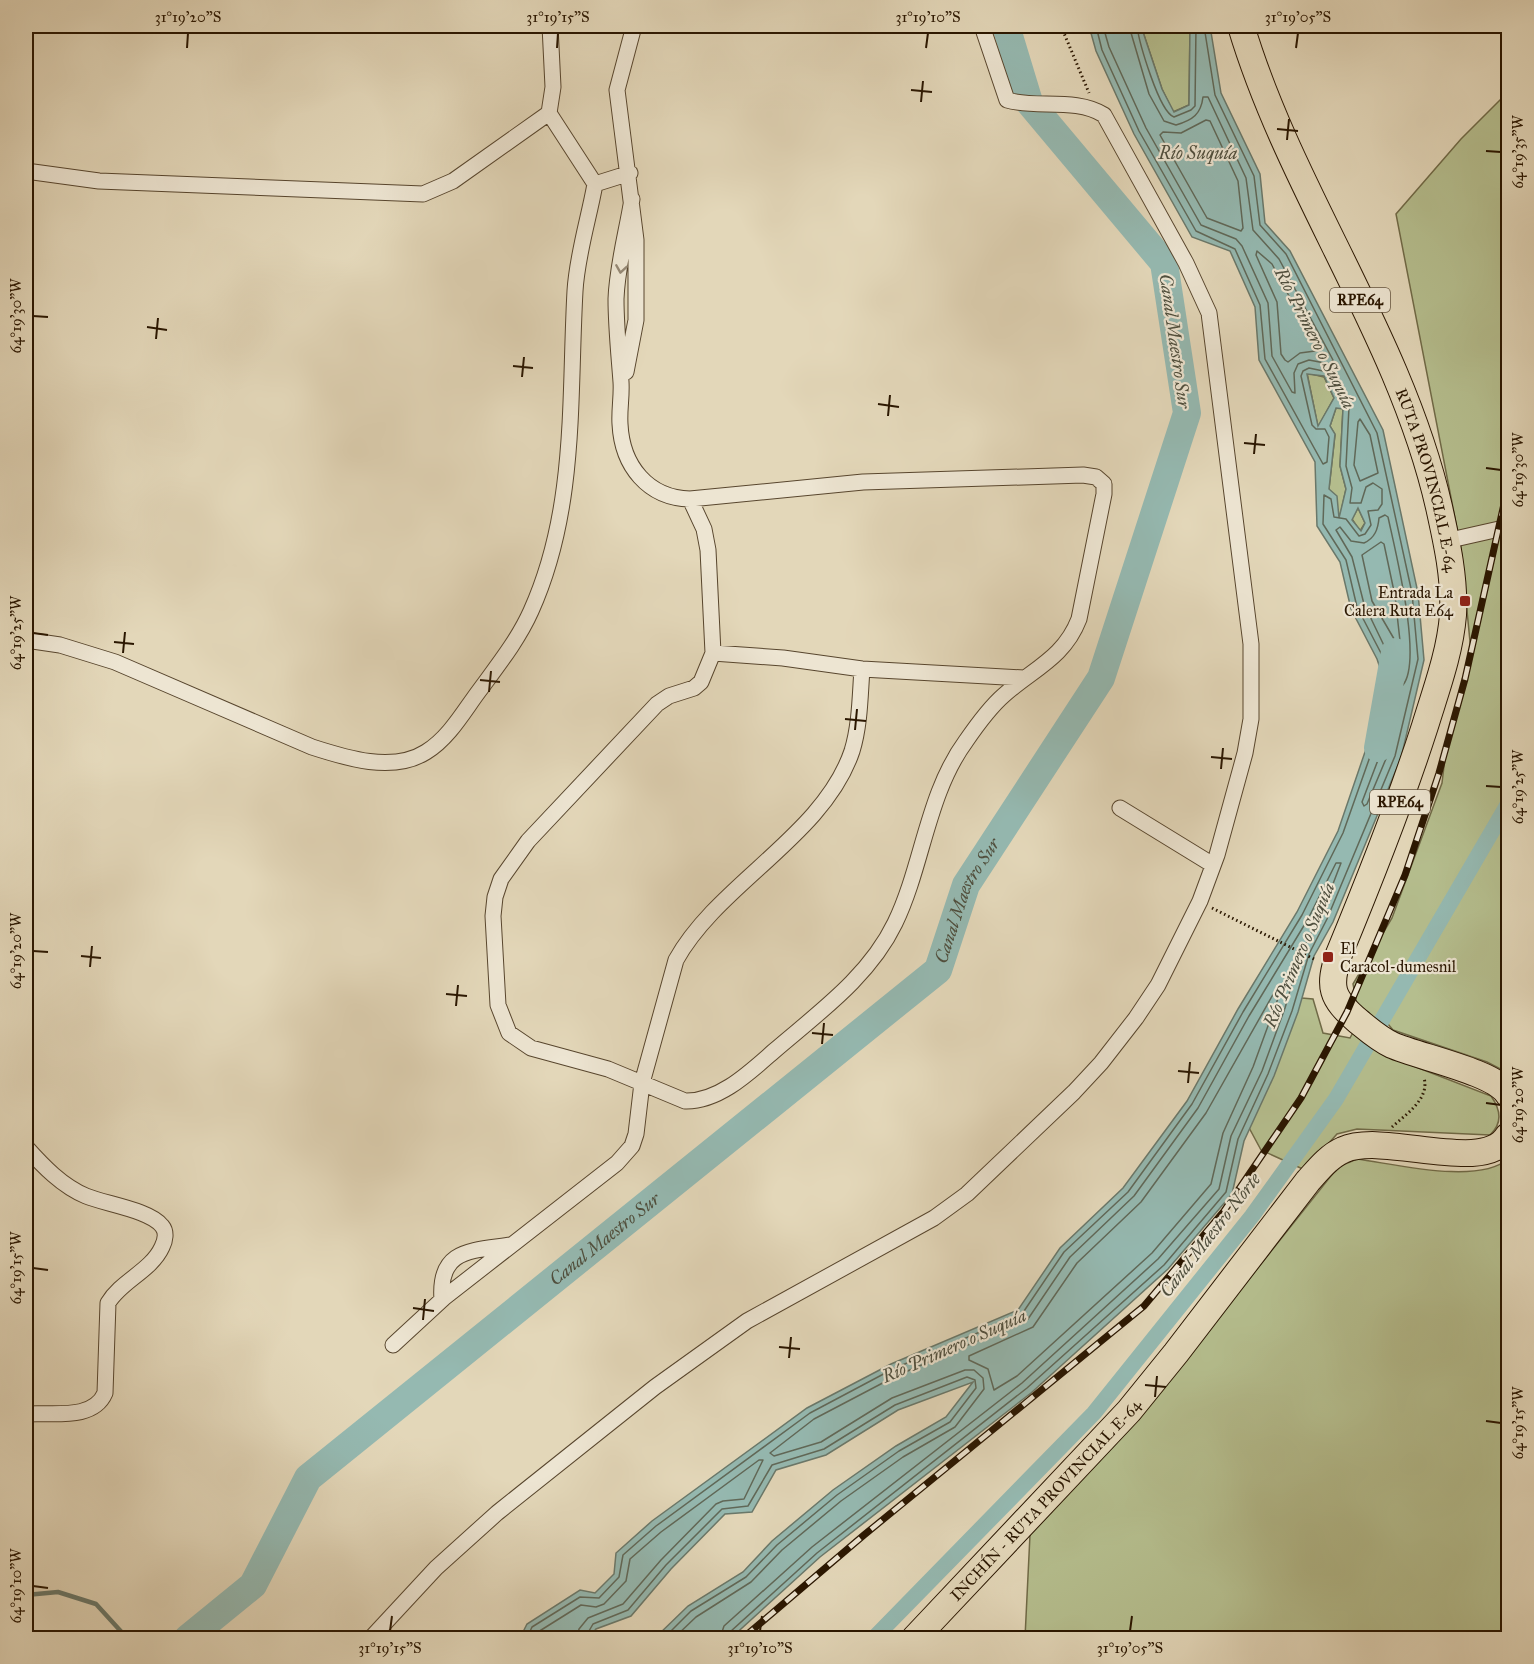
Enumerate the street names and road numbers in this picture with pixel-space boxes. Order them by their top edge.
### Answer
road number: RPE64 [1330,288,1390,312]
street label: RUTA PROVINCIAL E-64 [1392,385,1460,574]
road number: RPE64 [1370,790,1430,814]
street label: INCHÍN - RUTA PROVINCIAL E-64 [946,1395,1145,1605]

